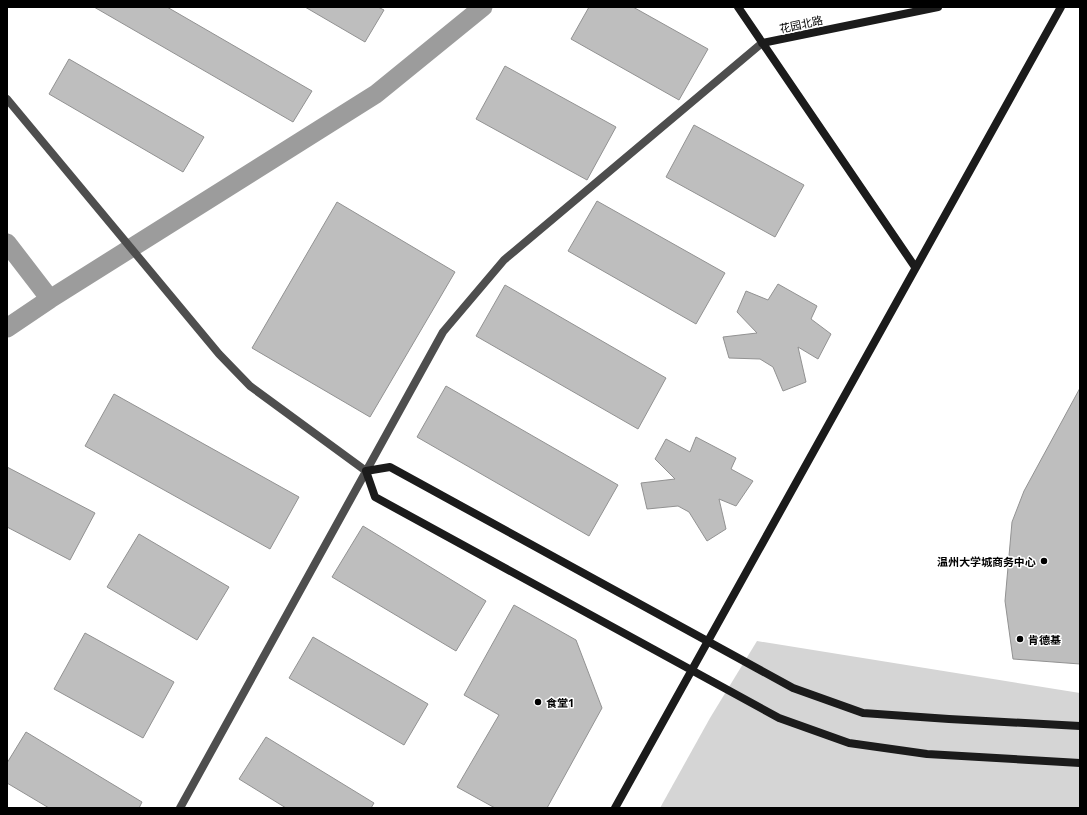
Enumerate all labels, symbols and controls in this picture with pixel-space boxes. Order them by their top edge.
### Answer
street label: 花园北路 [778,12,824,36]
place label: 温州大学城商务中心 [937,554,1036,569]
marker: 温州大学城商务中心 [1039,556,1049,566]
place label: 肯德基 [1028,632,1061,647]
marker: 肯德基 [1015,634,1025,644]
place label: 食堂1 [546,695,574,710]
marker: 食堂1 [533,697,543,707]

